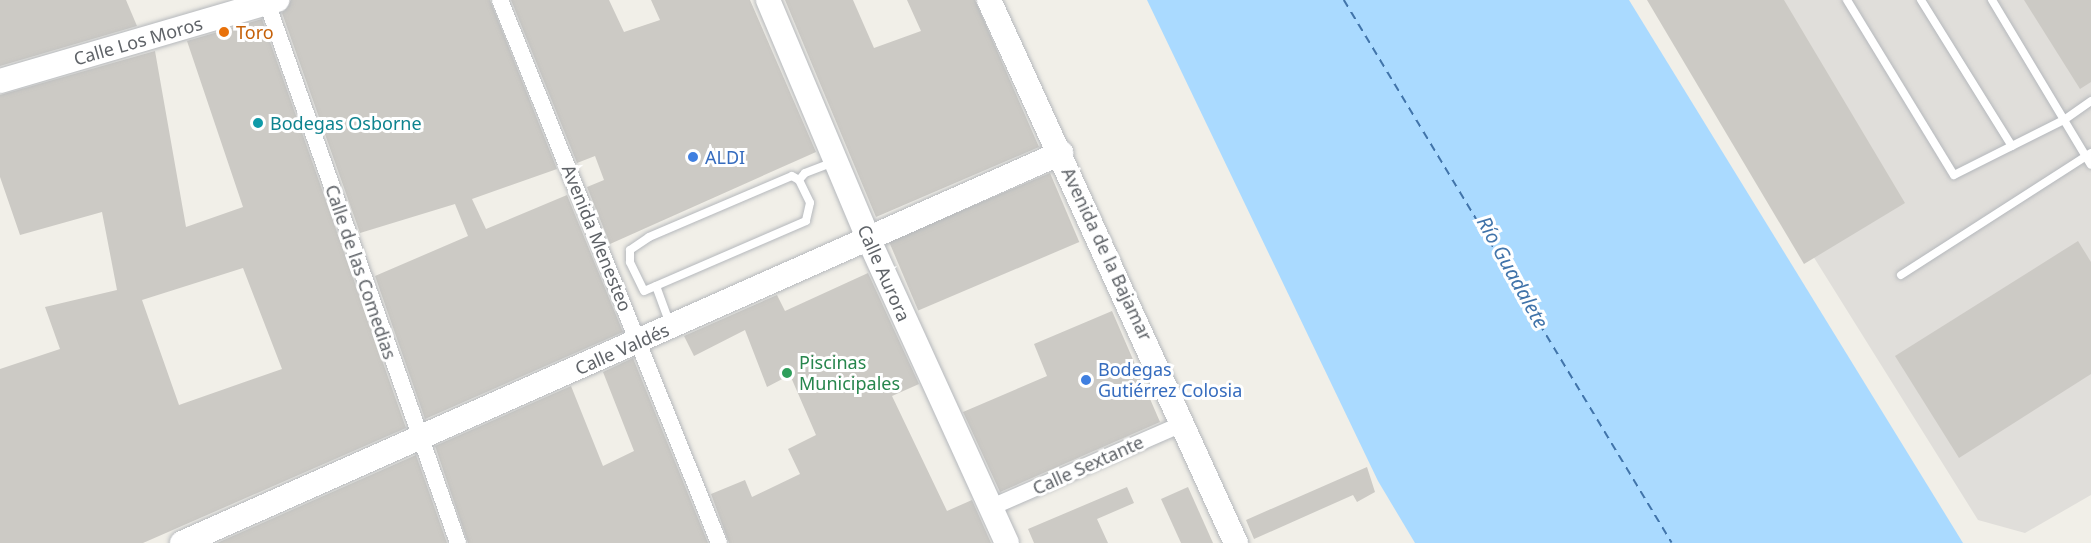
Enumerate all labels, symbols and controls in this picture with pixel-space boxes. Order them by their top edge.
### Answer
street label: Calle Los Moros [71,12,205,70]
place label: Toro [236,21,274,43]
marker: Toro [217,25,231,39]
place label: Bodegas Osborne [270,112,422,134]
marker: Bodegas Osborne [251,116,265,130]
place label: ALDI [705,146,745,168]
marker: ALDI [686,150,700,164]
street label: Avenida Menesteo [558,161,636,315]
street label: Avenida de la Bajamar [1057,164,1157,344]
street label: Calle de las Comedias [321,182,401,362]
water label: Río Guadalete [1472,212,1554,332]
street label: Calle Aurora [853,221,915,325]
street label: Calle Valdés [572,319,672,379]
place label: Piscinas Municipales [799,352,900,394]
place label: Bodegas Gutiérrez Colosia [1098,359,1242,401]
marker: Piscinas Municipales [780,366,794,380]
marker: Bodegas Gutiérrez Colosia [1079,373,1093,387]
street label: Calle Sextante [1029,431,1147,499]

